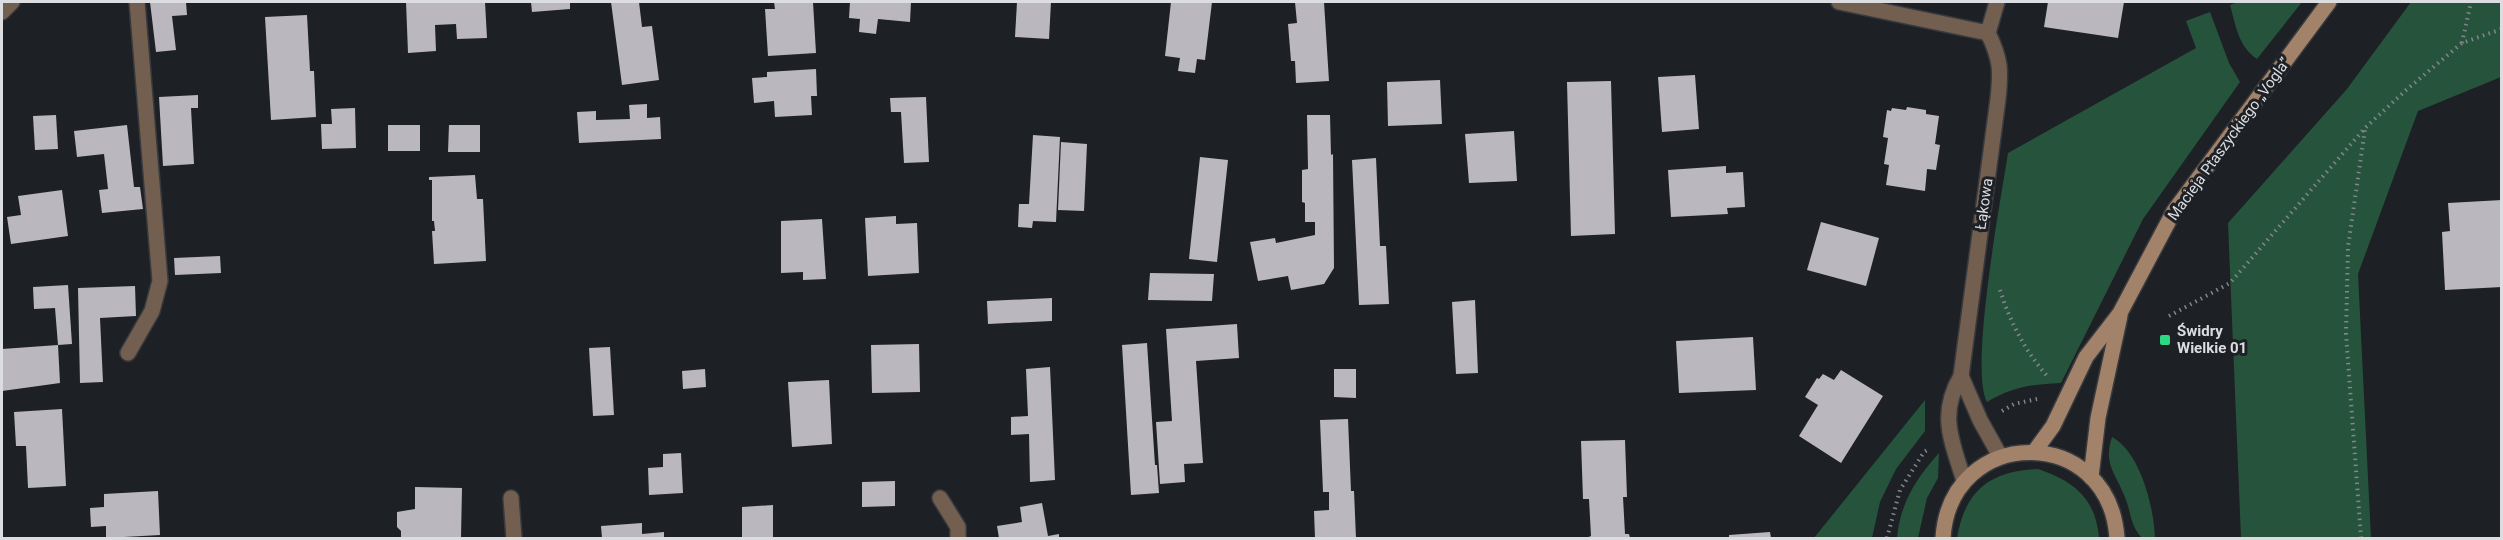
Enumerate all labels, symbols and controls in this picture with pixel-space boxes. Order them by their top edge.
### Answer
street label: Macieja Ptaszyckiego „Vogla” [2164,54,2294,224]
street label: Łąkowa [1971,177,1997,231]
place label: Świdry Wielkie 01 [2177,322,2247,357]
marker: Świdry Wielkie 01 [2158,333,2172,347]

